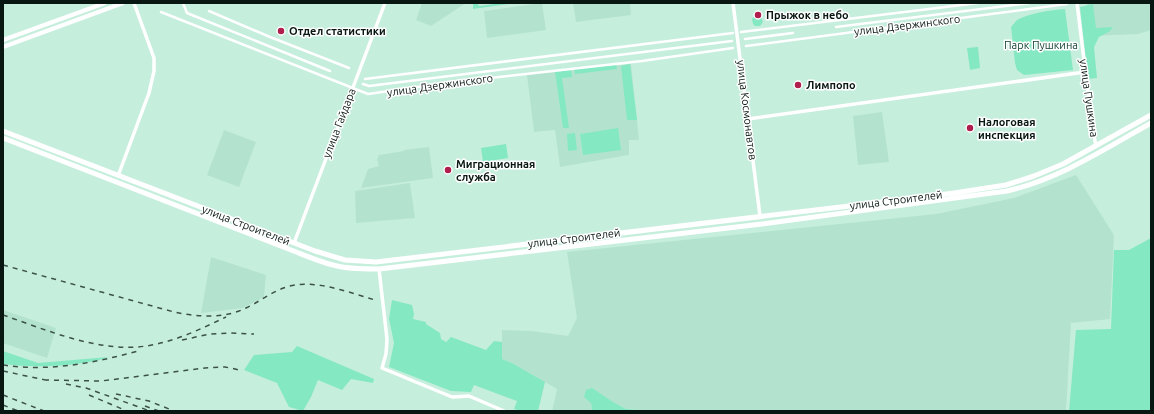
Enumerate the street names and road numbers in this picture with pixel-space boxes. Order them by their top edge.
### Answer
street label: улица Дзержинского [853,13,961,37]
street label: улица Пушкина [1078,58,1100,138]
street label: улица Космонавтов [735,59,759,161]
street label: улица Дзержинского [386,72,494,98]
street label: улица Гайдара [320,87,358,159]
street label: улица Строителей [849,188,943,212]
street label: улица Строителей [200,203,292,247]
street label: улица Строителей [527,226,621,250]

